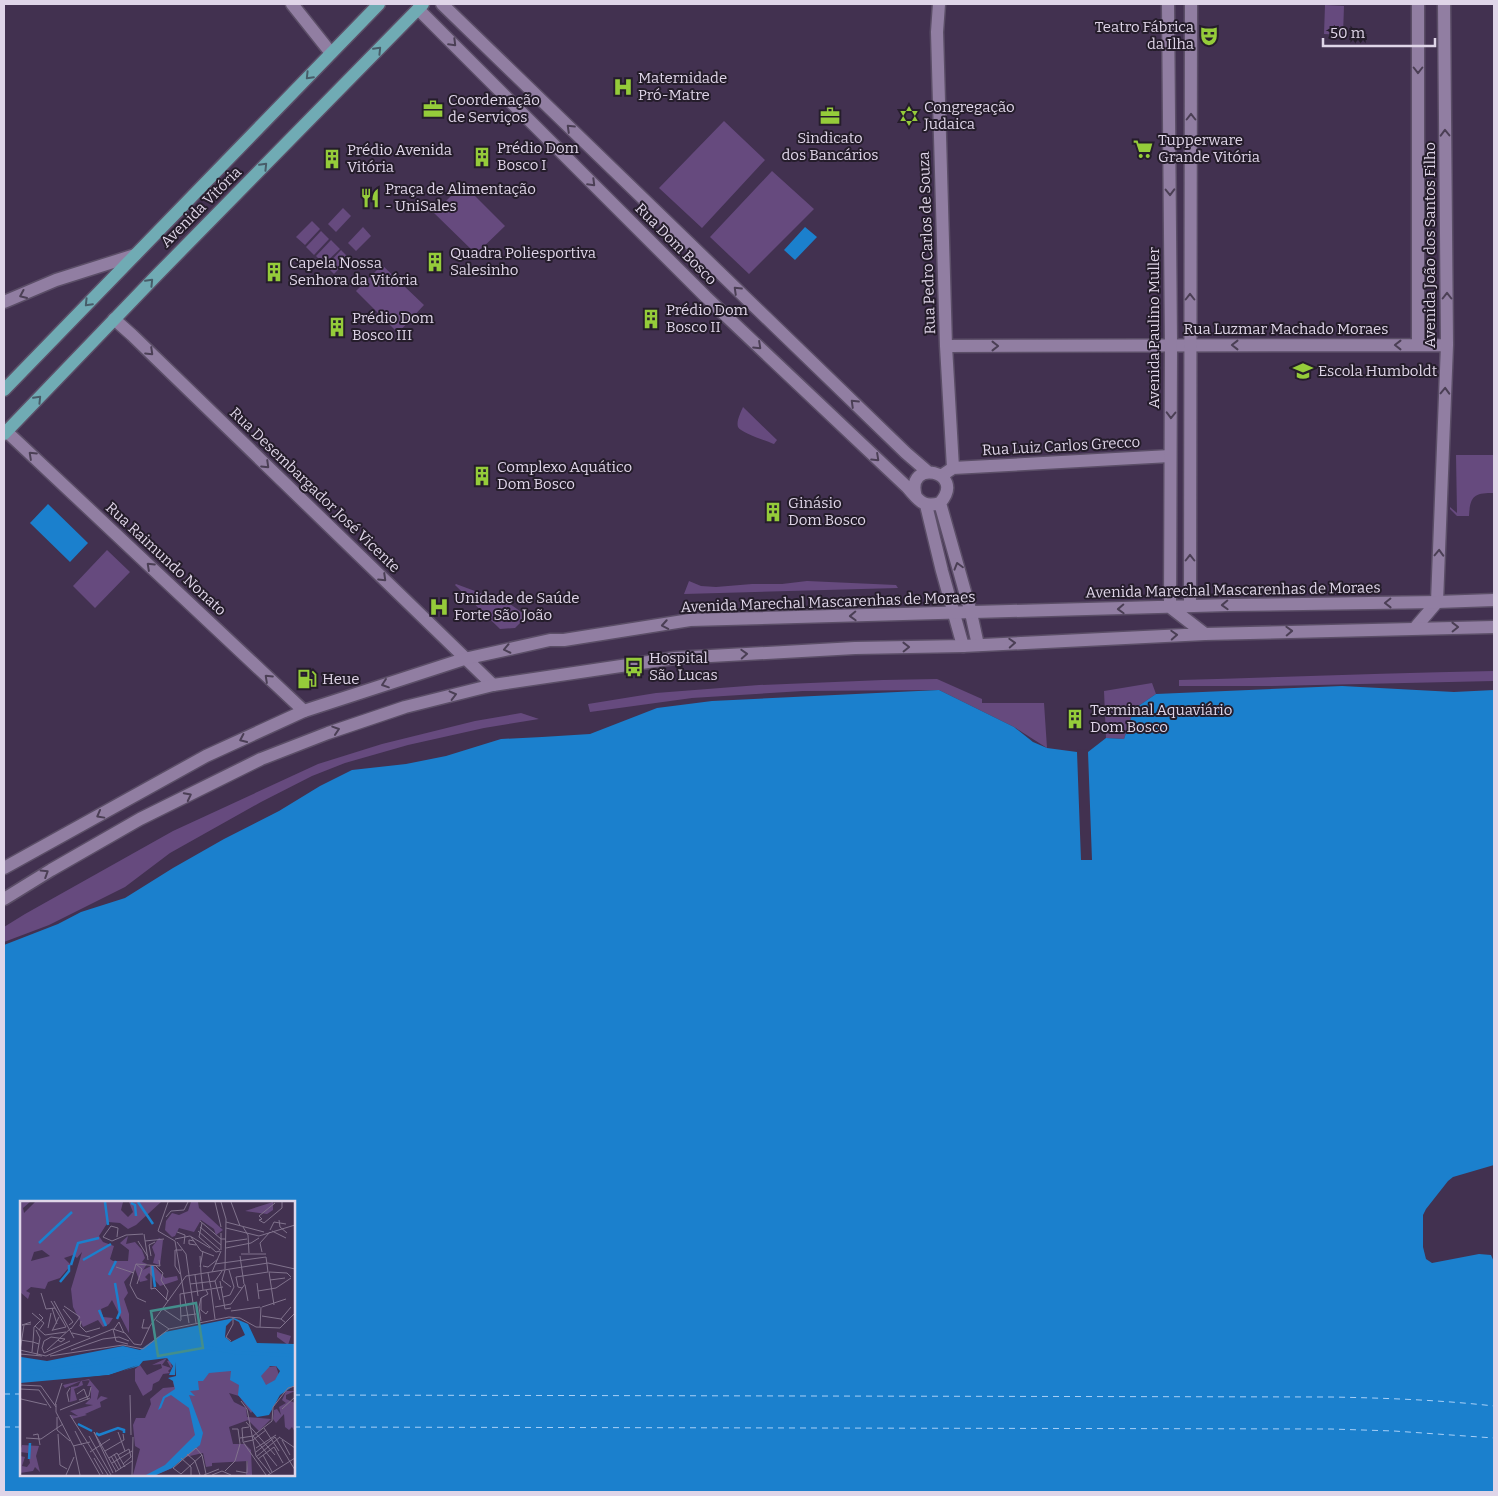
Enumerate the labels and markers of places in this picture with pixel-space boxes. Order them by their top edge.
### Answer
place label: Teatro Fábrica da Ilha [1095,18,1194,53]
theatre icon: Teatro Fábrica da Ilha [1198,25,1220,47]
place label: Maternidade Pró-Matre [638,69,727,104]
hospital icon: Maternidade Pró-Matre [612,76,634,98]
place label: Coordenação de Serviços [448,91,540,126]
office icon: Coordenação de Serviços [422,98,444,120]
place label: Congregação Judaica [923,98,1015,133]
office icon: Sindicato dos Bancários [819,105,841,127]
synagogue icon: Congregação Judaica [898,105,920,127]
place label: Sindicato dos Bancários [781,129,879,164]
place label: Tupperware Grande Vitória [1158,131,1260,166]
supermarket icon: Tupperware Grande Vitória [1132,138,1154,160]
place label: Prédio Dom Bosco I [497,139,580,174]
place label: Prédio Avenida Vitória [347,141,452,176]
building icon: Prédio Dom Bosco I [471,146,493,168]
building icon: Prédio Avenida Vitória [321,148,343,170]
place label: Praça de Alimentação - UniSales [385,180,536,215]
restaurant icon: Praça de Alimentação - UniSales [359,187,381,209]
place label: Quadra Poliesportiva Salesinho [450,244,596,279]
building icon: Quadra Poliesportiva Salesinho [424,251,446,273]
place label: Capela Nossa Senhora da Vitória [289,254,418,289]
building icon: Capela Nossa Senhora da Vitória [263,261,285,283]
place label: Prédio Dom Bosco II [666,301,749,336]
building icon: Prédio Dom Bosco II [640,308,662,330]
place label: Prédio Dom Bosco III [352,309,435,344]
building icon: Prédio Dom Bosco III [326,316,348,338]
school or university icon: Escola Humboldt [1292,360,1314,382]
place label: Escola Humboldt [1318,362,1438,380]
place label: Complexo Aquático Dom Bosco [497,458,632,493]
building icon: Complexo Aquático Dom Bosco [471,465,493,487]
place label: Ginásio Dom Bosco [788,494,866,529]
building icon: Ginásio Dom Bosco [762,501,784,523]
place label: Unidade de Saúde Forte São João [454,589,580,624]
hospital icon: Unidade de Saúde Forte São João [428,596,450,618]
place label: Hospital São Lucas [649,649,718,684]
bus stop icon: Hospital São Lucas [623,656,645,678]
fuel station icon: Heue [296,668,318,690]
place label: Heue [322,670,359,688]
place label: Terminal Aquaviário Dom Bosco [1090,701,1232,736]
building icon: Terminal Aquaviário Dom Bosco [1064,708,1086,730]

